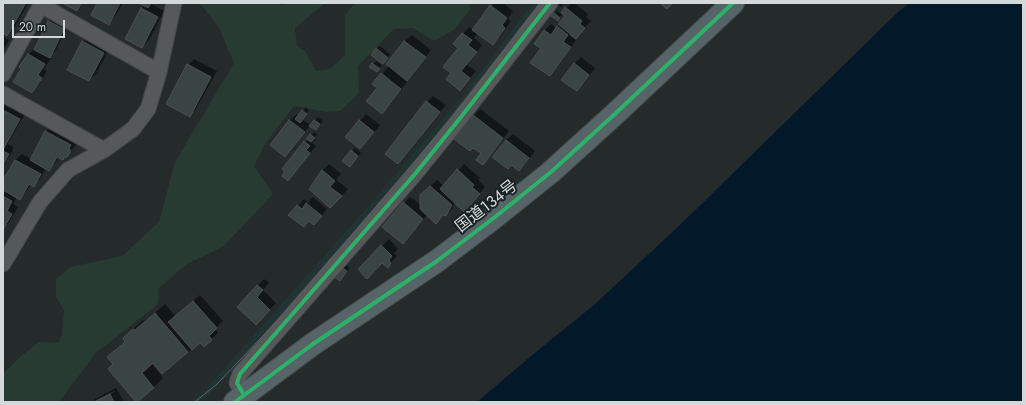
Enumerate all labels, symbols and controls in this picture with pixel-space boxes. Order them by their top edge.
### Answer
scale bar [14,12,67,38]
text: 20 m [19,18,46,36]
street label: 国道134号 [452,177,522,237]

